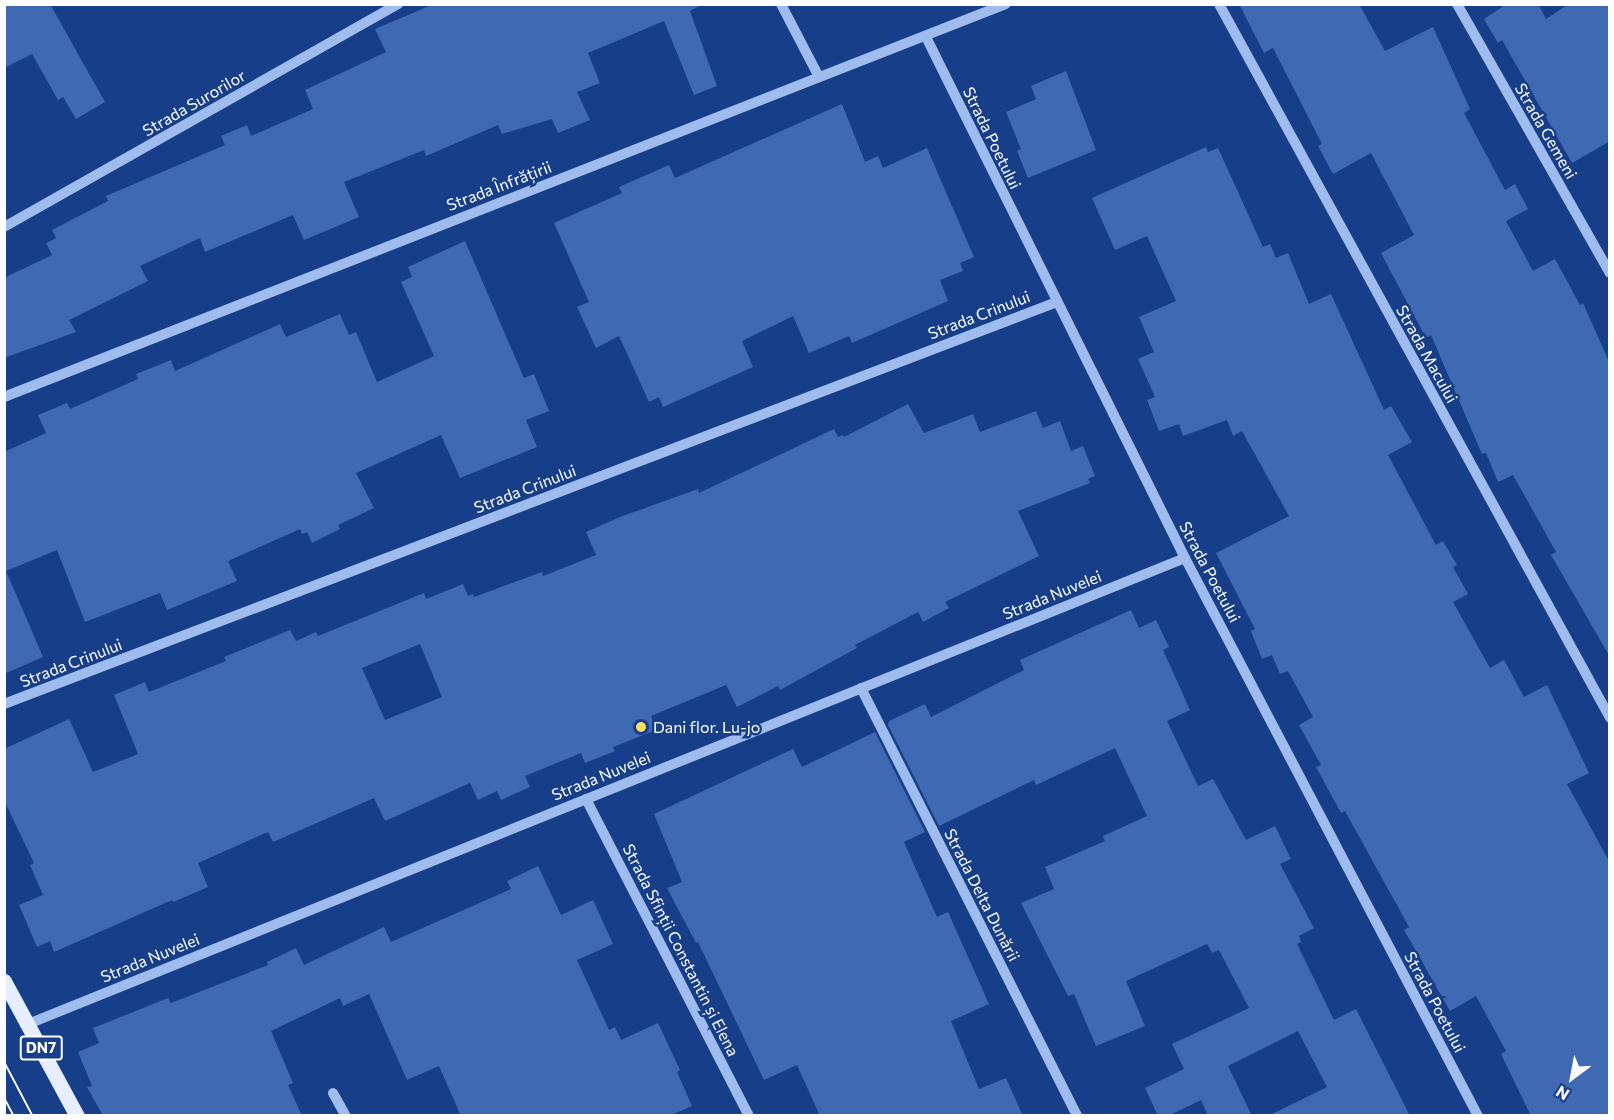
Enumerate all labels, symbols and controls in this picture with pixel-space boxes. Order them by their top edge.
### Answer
street label: Strada Surorilor [139,66,249,140]
street label: Strada Gemeni [1511,80,1581,182]
street label: Strada Poetului [959,84,1025,192]
street label: Strada Înfrățirii [444,157,554,215]
street label: Strada Crinului [925,287,1033,343]
street label: Strada Macului [1392,302,1462,406]
street label: Strada Crinului [471,461,579,517]
street label: Strada Poetului [1175,518,1245,626]
street label: Strada Nuvelei [1000,566,1104,624]
street label: Strada Crinului [17,635,125,691]
place label: Dani flor. Lu-jo [653,717,760,737]
marker: Dani flor. Lu-jo [634,720,648,734]
street label: Strada Nuvelei [549,747,653,805]
street label: Strada Delta Dunării [940,826,1024,964]
street label: Strada Sfinții Constantin și Elena [619,841,743,1059]
street label: Strada Nuvelei [98,929,202,987]
street label: Strada Poetului [1400,948,1470,1056]
road number: DN7 [18,1036,63,1060]
north arrow [1542,1048,1602,1108]
text: N [1552,1082,1572,1105]

